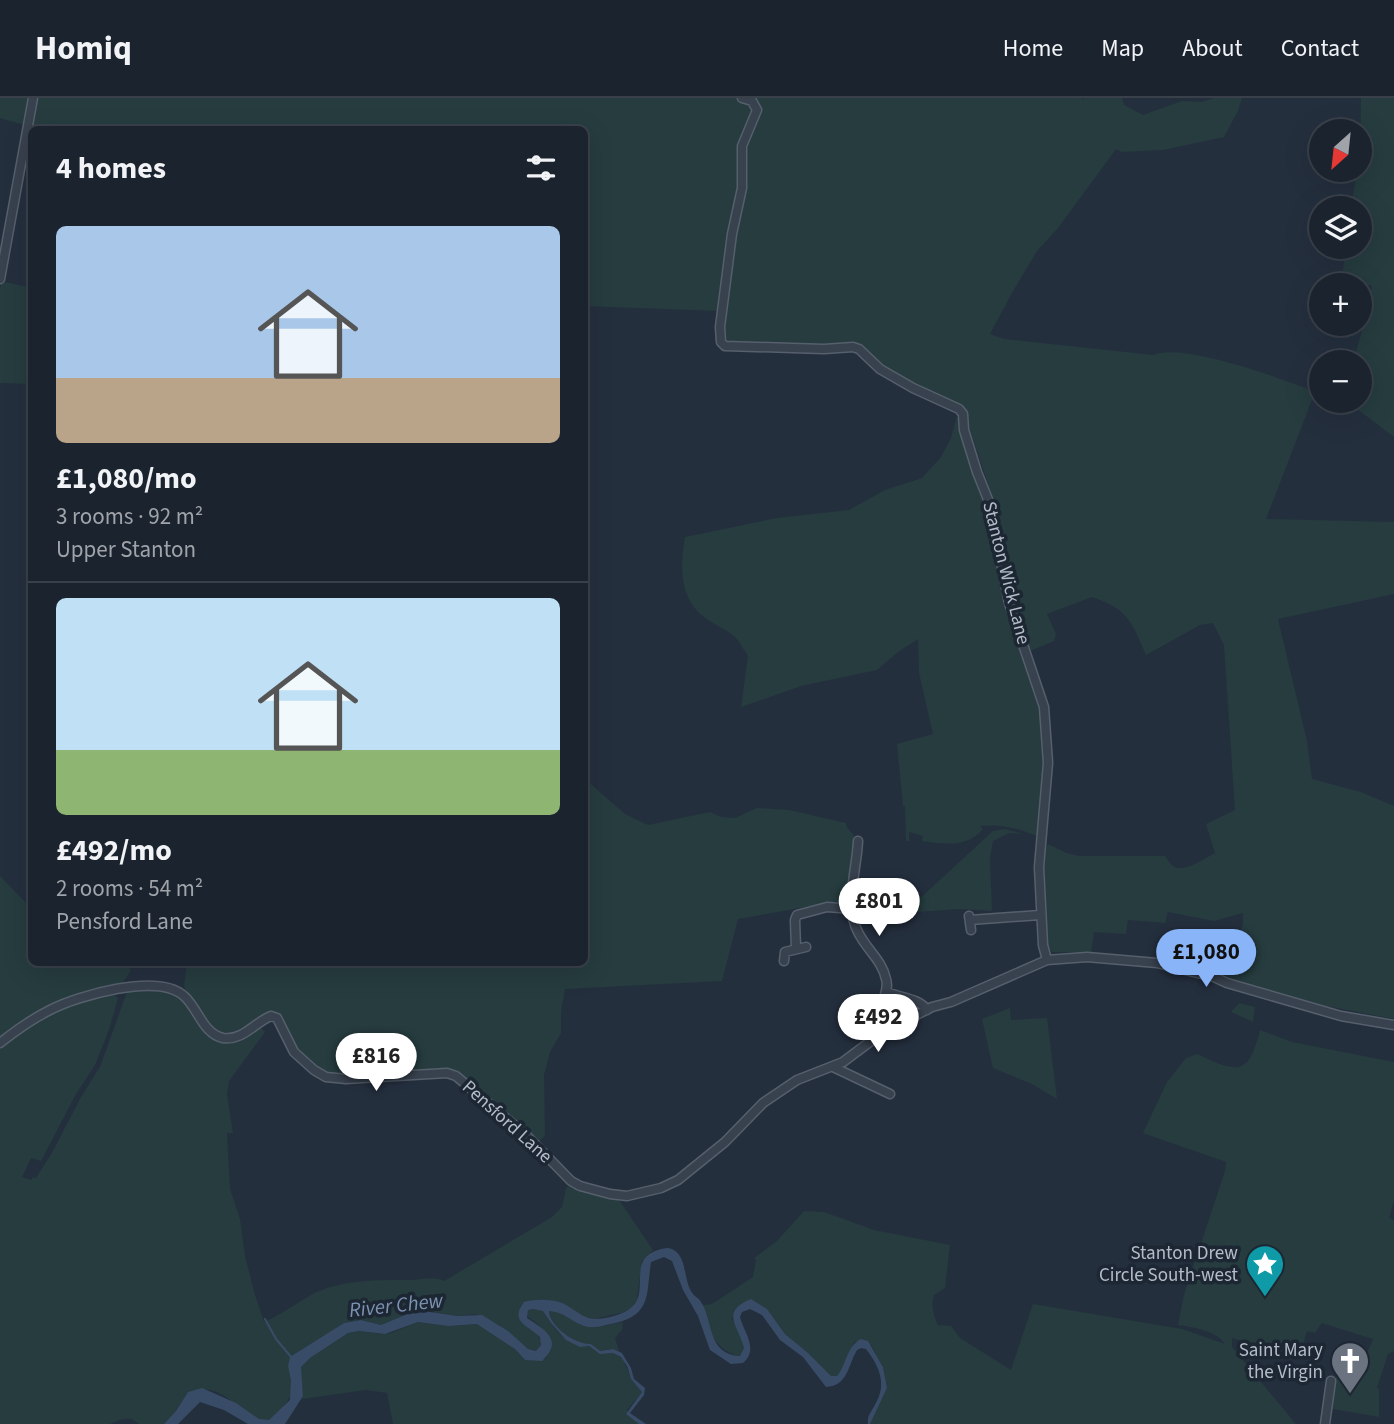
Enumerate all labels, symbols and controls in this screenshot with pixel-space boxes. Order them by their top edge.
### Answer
text: Homiq [35,25,132,72]
text: Home [1003,31,1063,66]
text: Map [1101,31,1144,66]
text: About [1182,31,1243,66]
text: Contact [1281,31,1359,66]
north arrow [1309,119,1372,182]
map controls [1309,119,1372,413]
text: 4 homes [56,147,166,190]
icon: filters [522,149,560,187]
button: layers [1309,196,1372,259]
icon: home [245,271,371,397]
button: + [1309,273,1372,336]
button: − [1309,350,1372,413]
text: £1,080/mo [56,457,197,500]
street label: Stanton Wick Lane [975,499,1037,647]
text: 3 rooms · 92 m² [56,500,203,533]
text: Upper Stanton [56,533,196,566]
icon: home [245,643,371,769]
text: £492/mo [56,829,172,872]
text: 2 rooms · 54 m² [56,872,203,905]
pin: £801 [838,878,920,938]
text: £801 [855,884,903,917]
text: Pensford Lane [56,905,193,938]
pin: £1,080 [1149,930,1263,989]
text: £1,080 [1172,935,1240,968]
pin: £492 [837,995,919,1054]
text: £492 [854,1000,902,1033]
pin: £816 [335,1034,417,1093]
text: £816 [352,1039,400,1072]
street label: Pensford Lane [456,1074,558,1170]
place label: Stanton Drew Circle South-west [1099,1240,1239,1289]
place icon: Stanton Drew Circle South-west [1244,1243,1286,1298]
water label: River Chew [347,1285,445,1325]
place label: Saint Mary the Virgin [1239,1337,1323,1386]
church icon: Saint Mary the Virgin [1329,1340,1371,1395]

